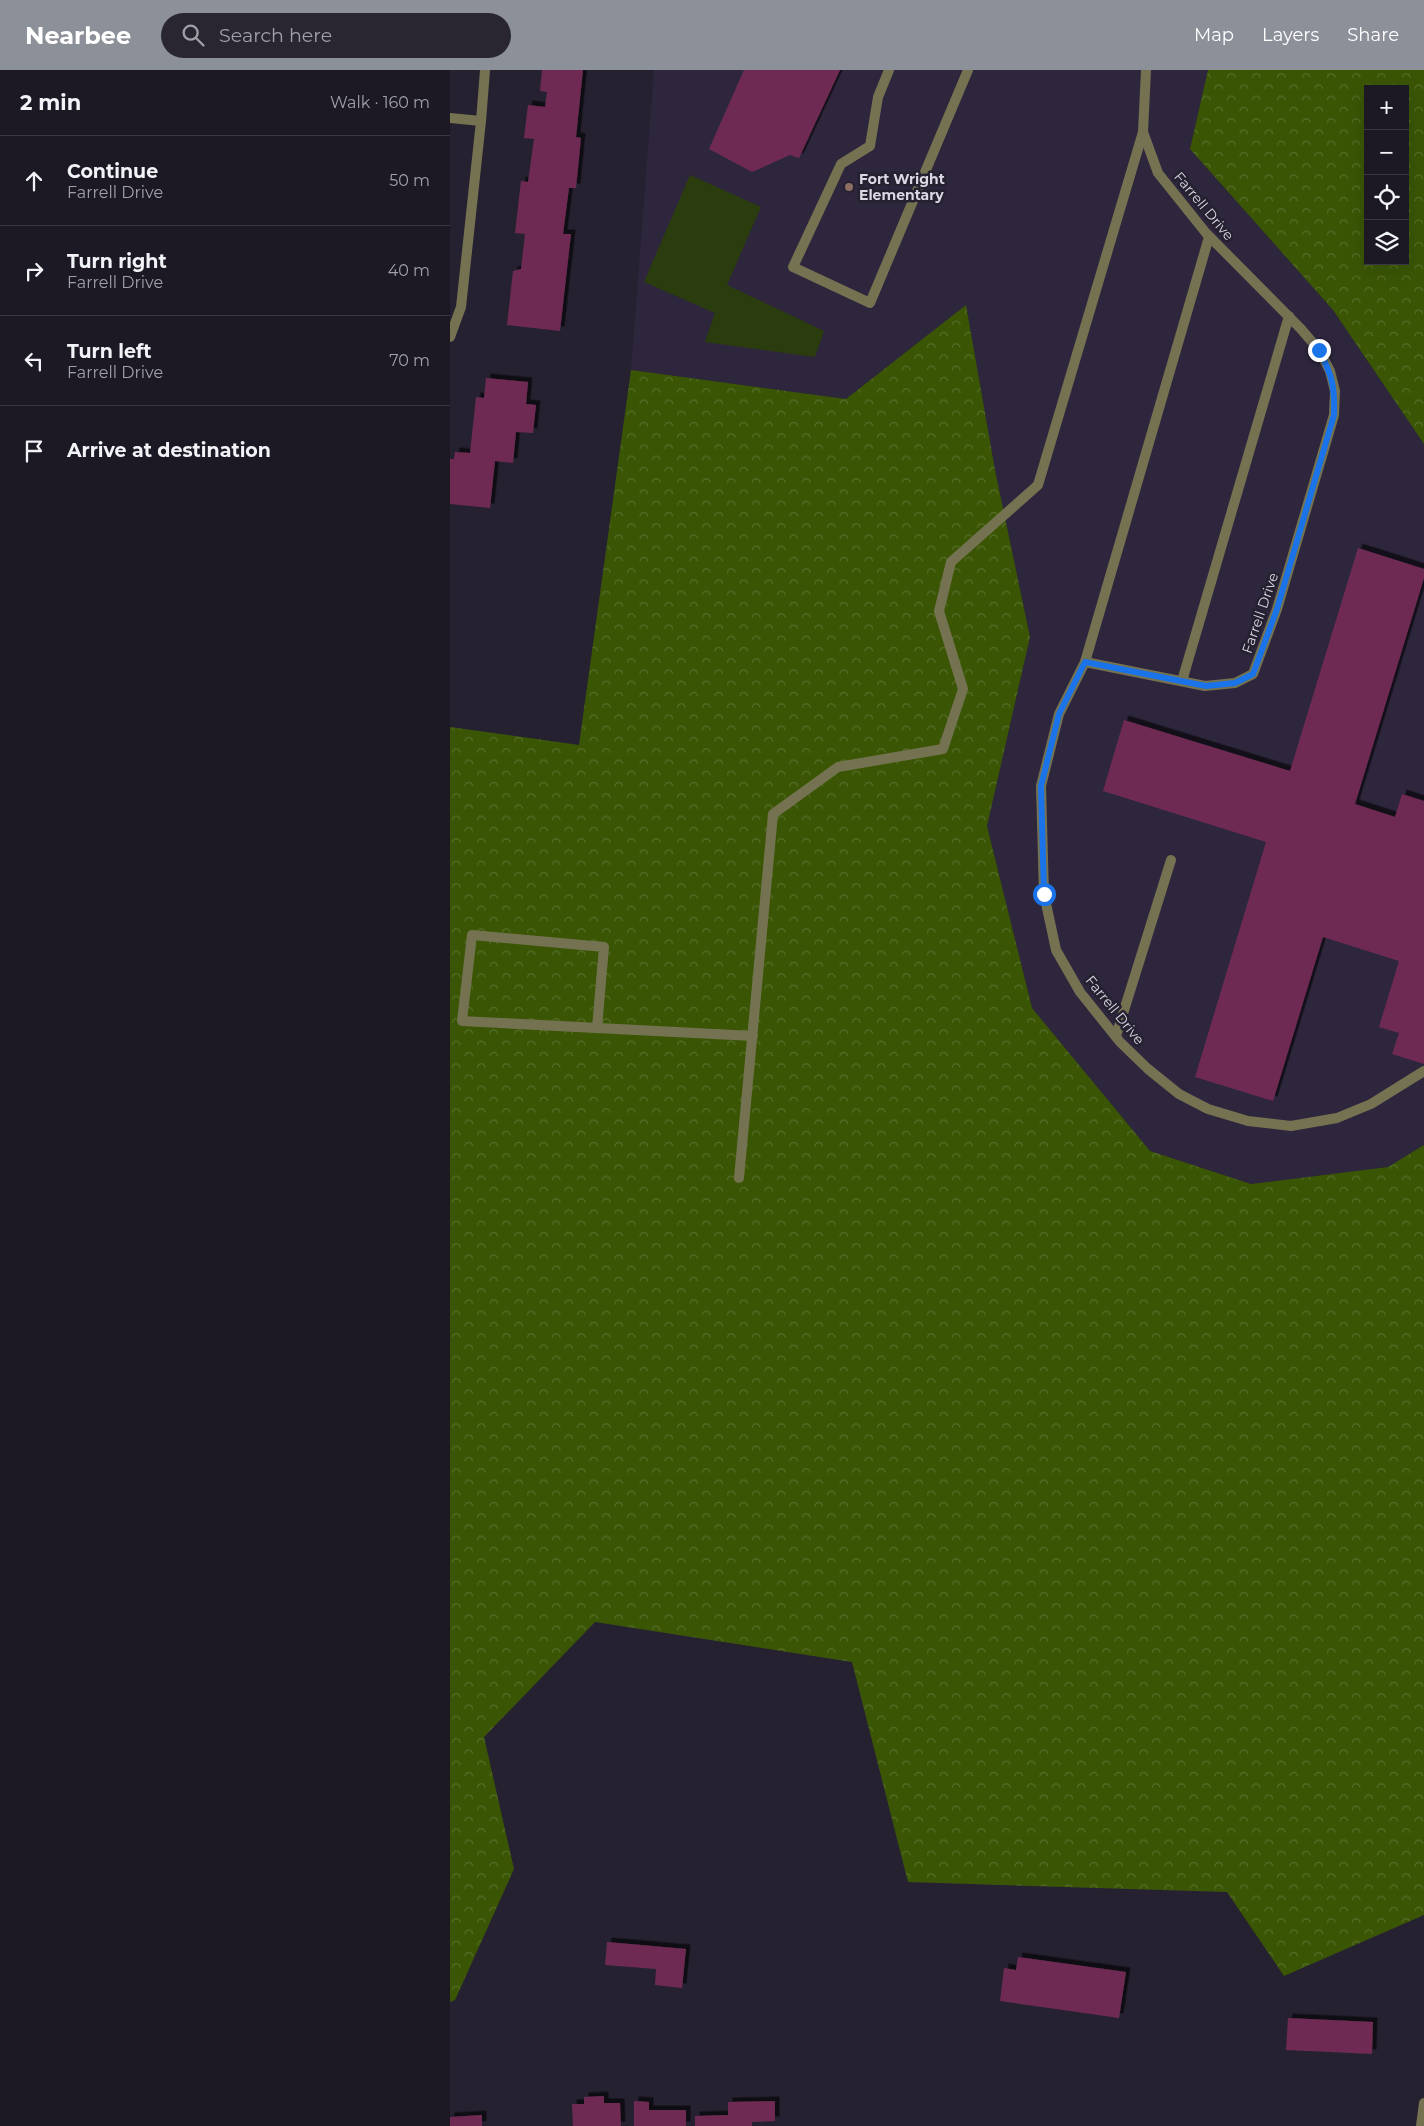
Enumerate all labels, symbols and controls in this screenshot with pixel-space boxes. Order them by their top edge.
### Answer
search box [161,13,511,58]
text: Nearbee [25,21,131,50]
icon: search [179,21,207,49]
text: Search here [219,24,332,47]
text: Map [1194,24,1234,46]
text: Layers [1262,24,1319,46]
text: Share [1347,24,1399,46]
map controls [1364,85,1409,265]
button: + [1364,85,1409,130]
text: 2 min [20,90,81,115]
text: Walk · 160 m [330,93,430,112]
button: − [1364,130,1409,175]
text: Continue [67,160,158,183]
icon: ahead [20,167,48,195]
street label: Farrell Drive [1170,168,1238,244]
place label: Fort Wright Elementary [859,170,945,204]
text: 50 m [389,171,430,190]
button: locate [1364,175,1409,220]
marker: Fort Wright Elementary [843,181,855,193]
text: Farrell Drive [67,183,163,202]
button: layers [1364,220,1409,265]
text: Turn right [67,250,167,273]
icon: right [20,257,48,285]
text: 40 m [388,261,430,280]
text: Farrell Drive [67,273,163,292]
route end [1308,339,1331,362]
text: Turn left [67,340,152,363]
icon: left [20,347,48,375]
text: 70 m [389,351,430,370]
text: Farrell Drive [67,363,163,382]
icon: arrive [20,437,48,465]
text: Arrive at destination [67,439,271,462]
street label: Farrell Drive [1238,570,1282,656]
route start [1033,883,1056,906]
street label: Farrell Drive [1082,972,1148,1048]

